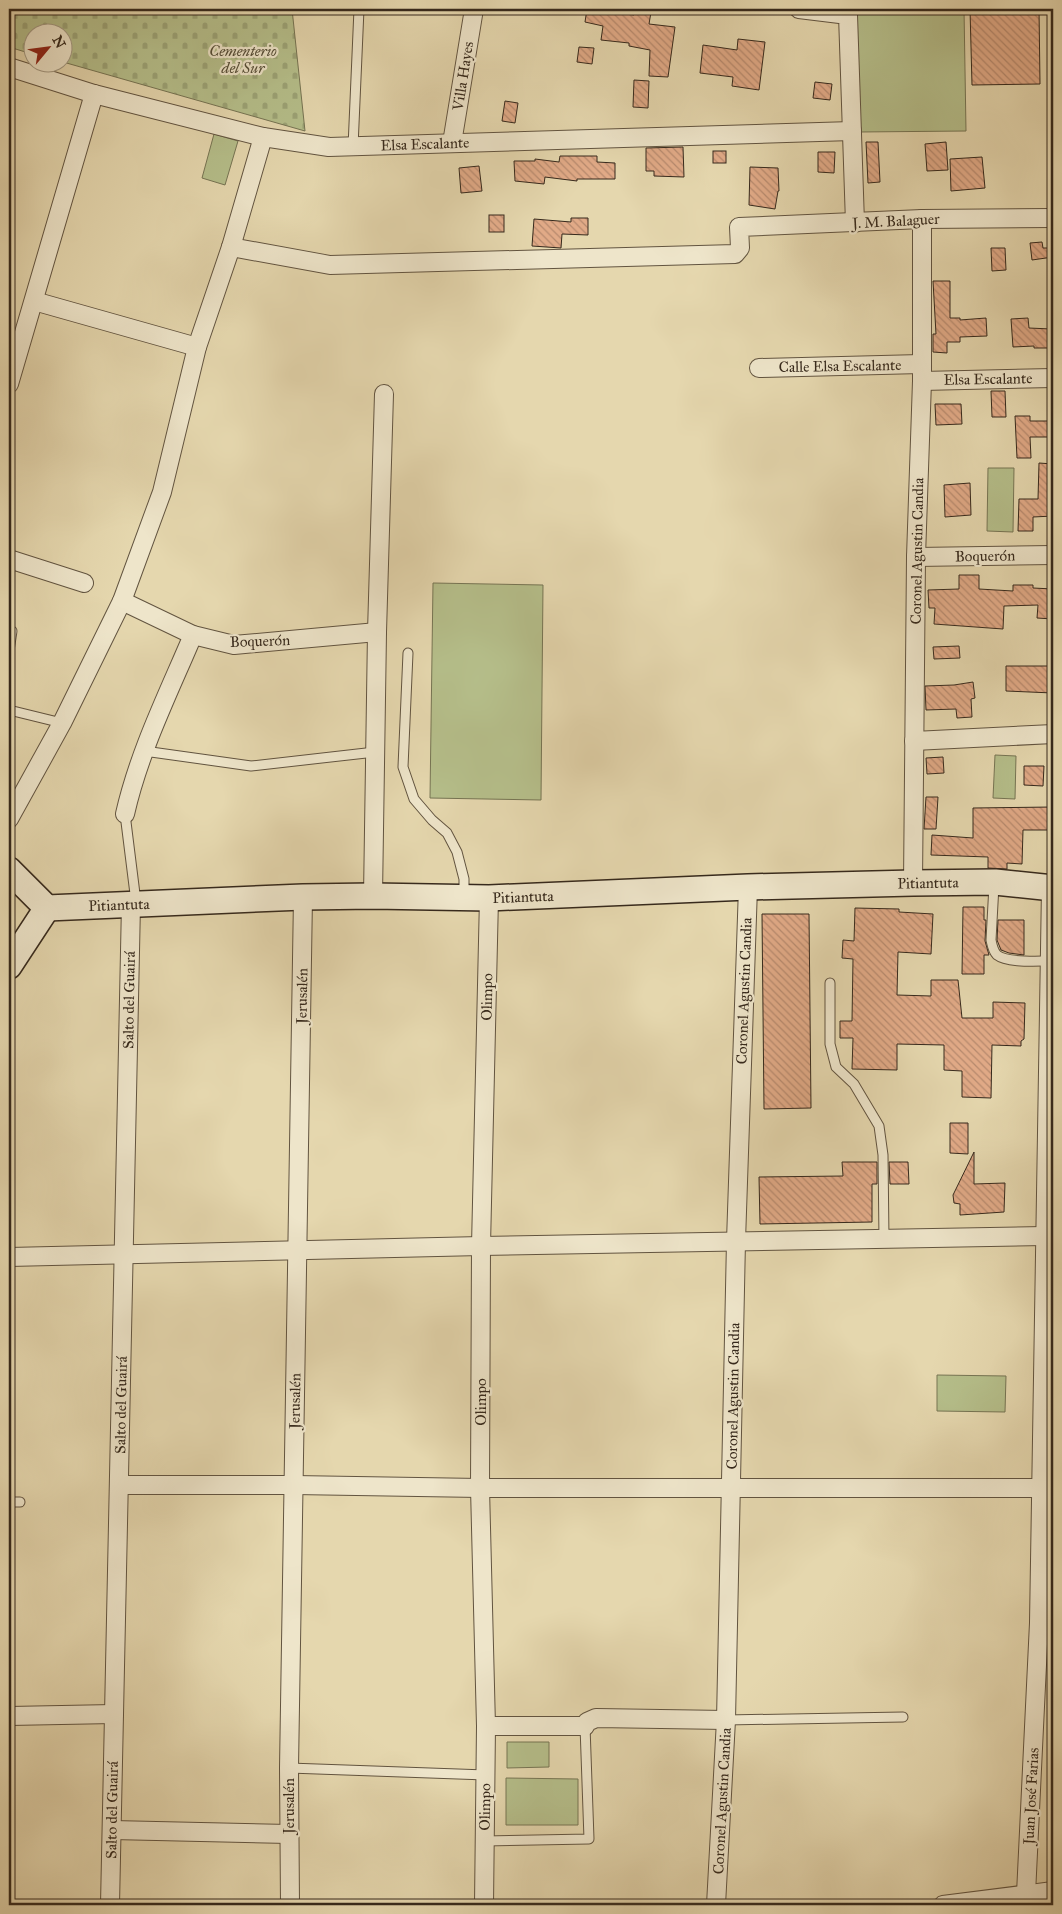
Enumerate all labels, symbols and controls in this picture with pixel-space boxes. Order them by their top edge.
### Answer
north arrow [22,22,72,72]
text: N [49,33,69,51]
street label: Villa Hayes [448,40,477,113]
park label: Cementerio del Sur [209,42,277,77]
street label: Elsa Escalante [380,133,470,155]
street label: J. M. Balaguer [850,210,941,233]
street label: Calle Elsa Escalante [778,356,902,376]
street label: Elsa Escalante [943,369,1033,389]
street label: Coronel Agustin Candia [907,477,927,625]
street label: Boquerón [955,546,1015,567]
street label: Boquerón [230,631,291,652]
street label: Pitiantuta [897,873,960,893]
street label: Pitiantuta [492,887,555,907]
street label: Pitiantuta [88,895,151,915]
street label: Coronel Agustin Candia [732,917,756,1065]
street label: Salto del Guairá [119,950,139,1049]
street label: Jerusalén [292,968,312,1026]
street label: Olimpo [478,973,496,1021]
street label: Coronel Agustin Candia [723,1322,743,1470]
street label: Salto del Guairá [111,1355,131,1454]
street label: Jerusalén [285,1373,305,1431]
street label: Olimpo [472,1378,490,1426]
street label: Coronel Agustin Candia [709,1727,735,1875]
street label: Juan José Farias [1019,1747,1044,1847]
street label: Salto del Guairá [102,1760,122,1859]
street label: Jerusalén [280,1778,299,1836]
street label: Olimpo [476,1783,494,1831]

